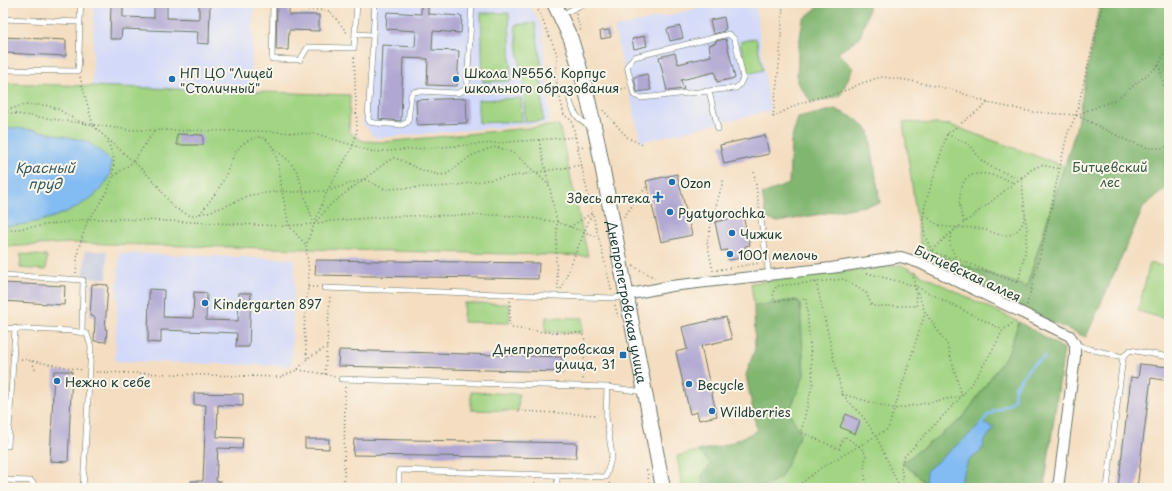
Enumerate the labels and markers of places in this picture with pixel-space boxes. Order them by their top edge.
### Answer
place label: НП ЦО "Лицей "Столичный" [180,63,273,97]
place label: Школа №556. Корпус школьного образования [464,63,619,97]
marker: НП ЦО "Лицей "Столичный" [167,74,177,84]
marker: Школа №556. Корпус школьного образования [451,74,461,84]
place label: Ozon [680,173,711,192]
marker: Ozon [667,177,677,187]
place label: Здесь аптека [567,188,651,207]
marker: Здесь аптека [653,192,663,202]
place label: Pyatyorochka [678,203,766,222]
marker: Pyatyorochka [665,207,675,217]
place label: Чижик [740,224,782,243]
marker: Чижик [727,228,737,238]
place label: 1001 мелочь [738,245,818,264]
marker: 1001 мелочь [725,249,735,259]
place label: Kindergarten 897 [213,294,322,313]
marker: Kindergarten 897 [200,298,210,308]
place label: Днепропетровская улица, 31 [492,339,615,373]
marker: Днепропетровская улица, 31 [618,350,628,360]
place label: Нежно к себе [65,372,151,391]
place label: Becycle [697,375,744,394]
marker: Нежно к себе [52,376,62,386]
marker: Becycle [684,379,694,389]
place label: Wildberries [720,402,791,421]
marker: Wildberries [707,406,717,416]

